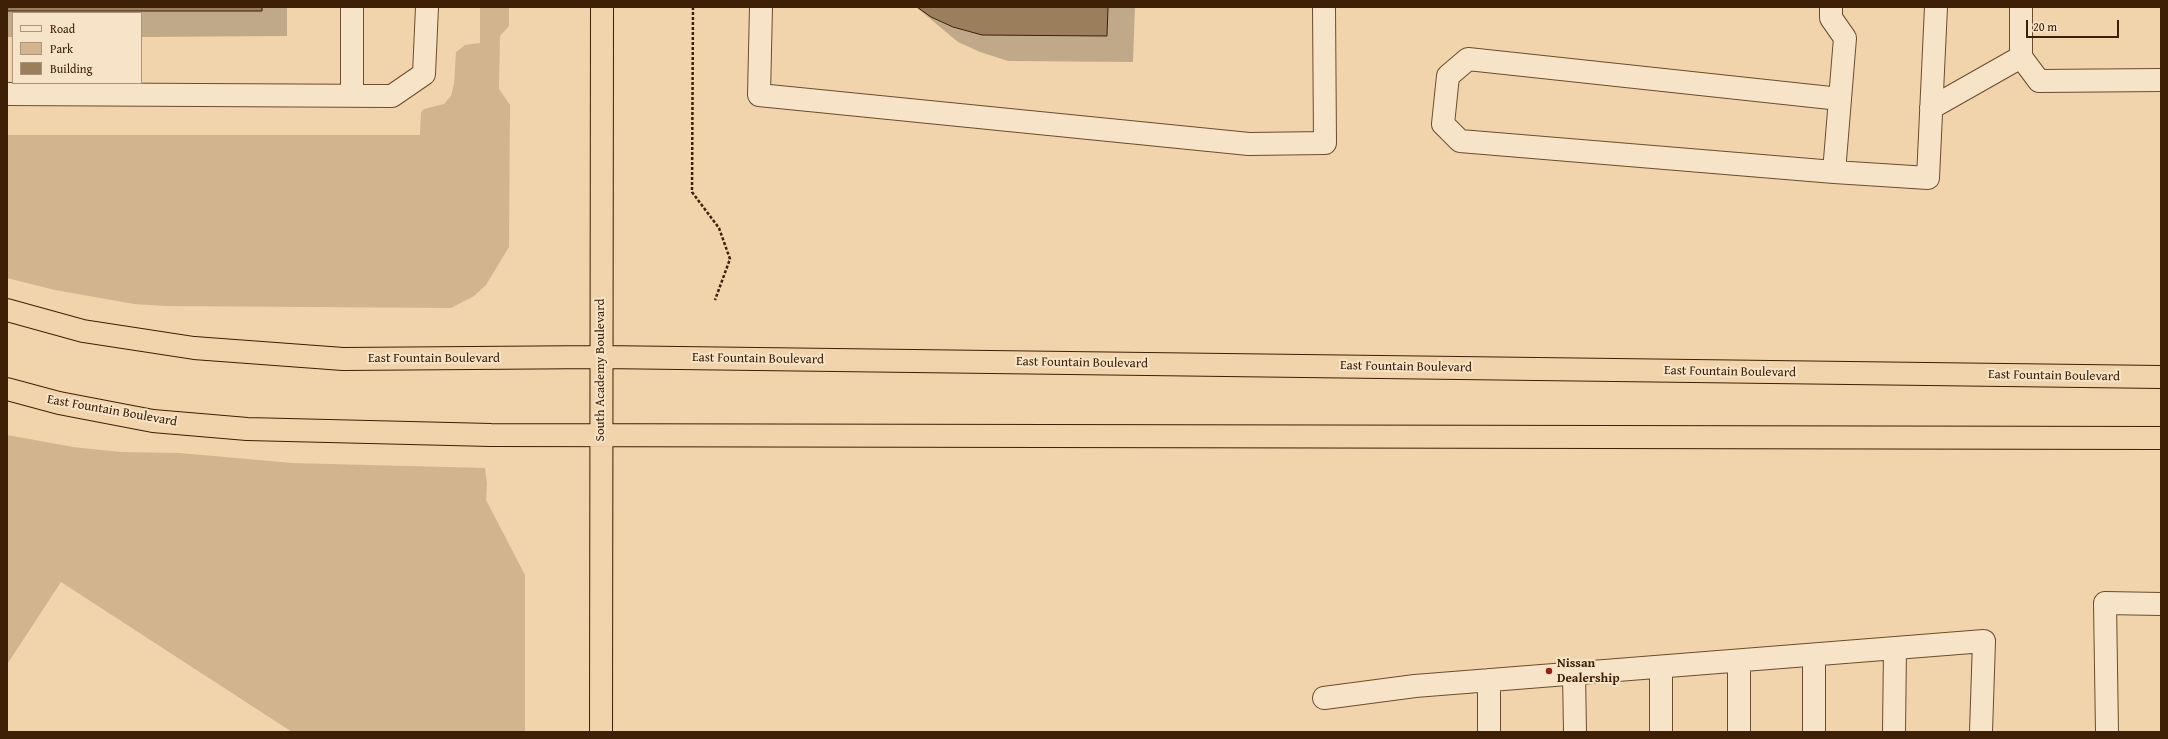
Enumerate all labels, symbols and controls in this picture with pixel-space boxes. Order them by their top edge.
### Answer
legend [12,12,142,84]
scale bar [2028,12,2121,38]
text: 20 m [2033,18,2057,35]
text: Road [50,20,75,37]
text: Park [50,40,73,57]
text: Building [50,60,93,77]
street label: South Academy Boulevard [593,299,609,441]
street label: East Fountain Boulevard [692,350,824,368]
street label: East Fountain Boulevard [368,351,500,367]
street label: East Fountain Boulevard [1016,354,1148,372]
street label: East Fountain Boulevard [1340,358,1472,376]
street label: East Fountain Boulevard [1664,363,1796,381]
street label: East Fountain Boulevard [1988,367,2120,385]
street label: East Fountain Boulevard [46,392,178,430]
place label: Nissan Dealership [1557,656,1620,687]
marker: Nissan Dealership [1544,666,1554,676]

